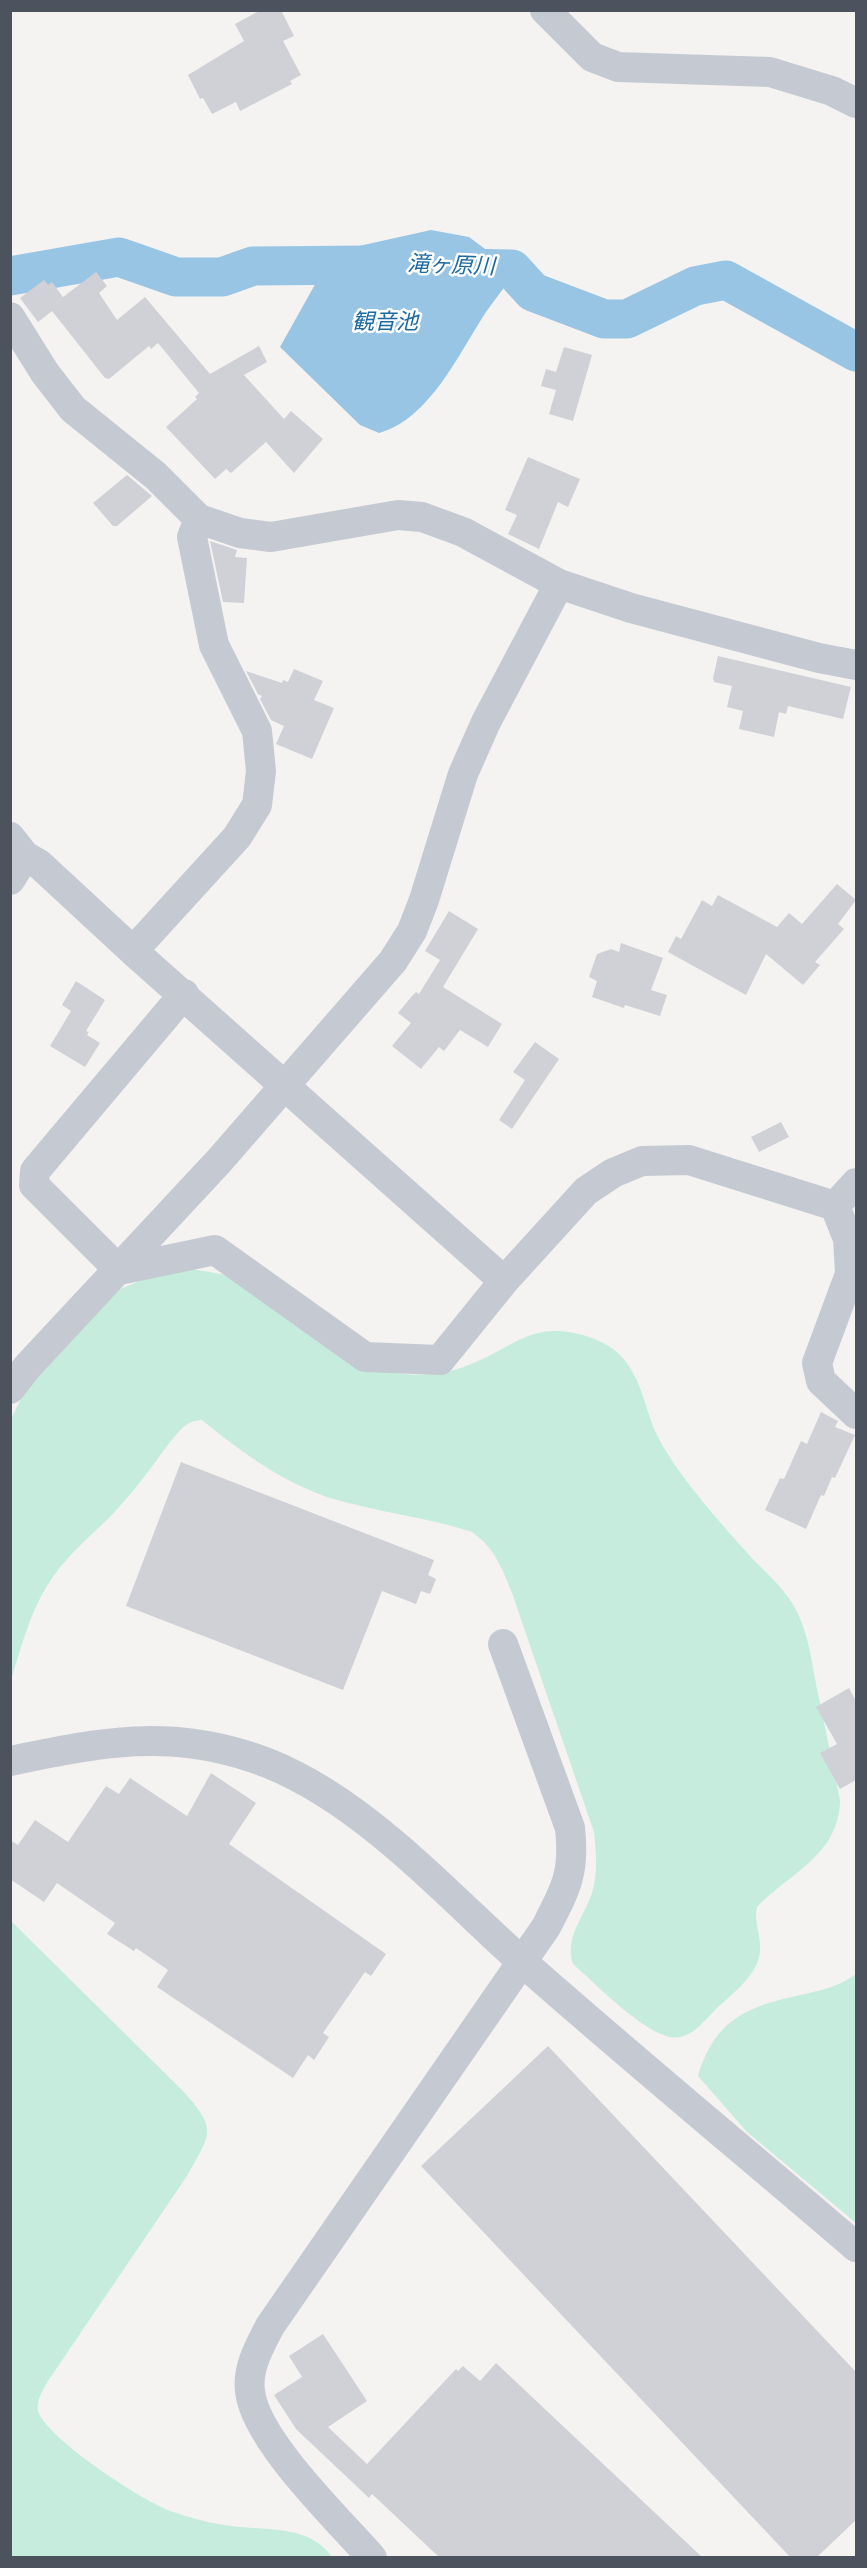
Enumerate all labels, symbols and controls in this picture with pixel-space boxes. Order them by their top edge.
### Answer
water label: 滝ヶ原川 [407,253,495,283]
water label: 観音池 [352,312,418,338]

